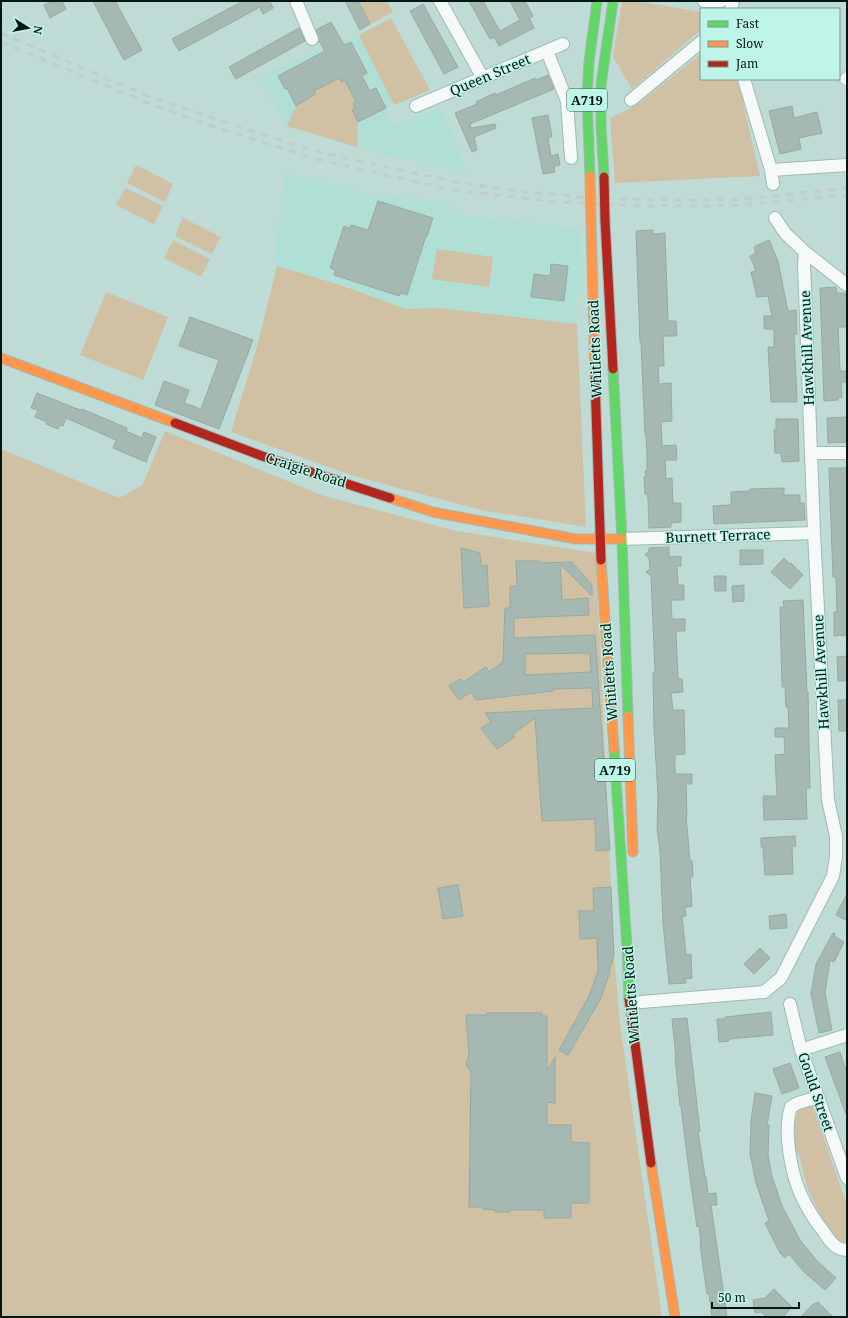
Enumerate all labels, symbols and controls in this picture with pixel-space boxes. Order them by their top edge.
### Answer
north arrow [8,8,48,48]
legend [700,8,840,80]
text: Fast [736,15,759,32]
text: N [30,24,46,36]
text: Slow [736,35,764,52]
street label: Queen Street [447,49,533,100]
text: Jam [735,55,758,72]
road number: A719 [567,89,607,111]
street label: Hawkhill Avenue [795,290,818,406]
street label: Whitletts Road [583,299,606,398]
street label: Craigie Road [263,447,349,492]
street label: Burnett Terrace [665,524,771,547]
street label: Hawkhill Avenue [808,614,833,730]
street label: Whitletts Road [596,622,621,722]
road number: A719 [595,759,635,781]
street label: Whitletts Road [618,945,643,1045]
street label: Gould Street [794,1050,839,1134]
scale bar [712,1284,799,1310]
text: 50 m [718,1289,746,1306]

